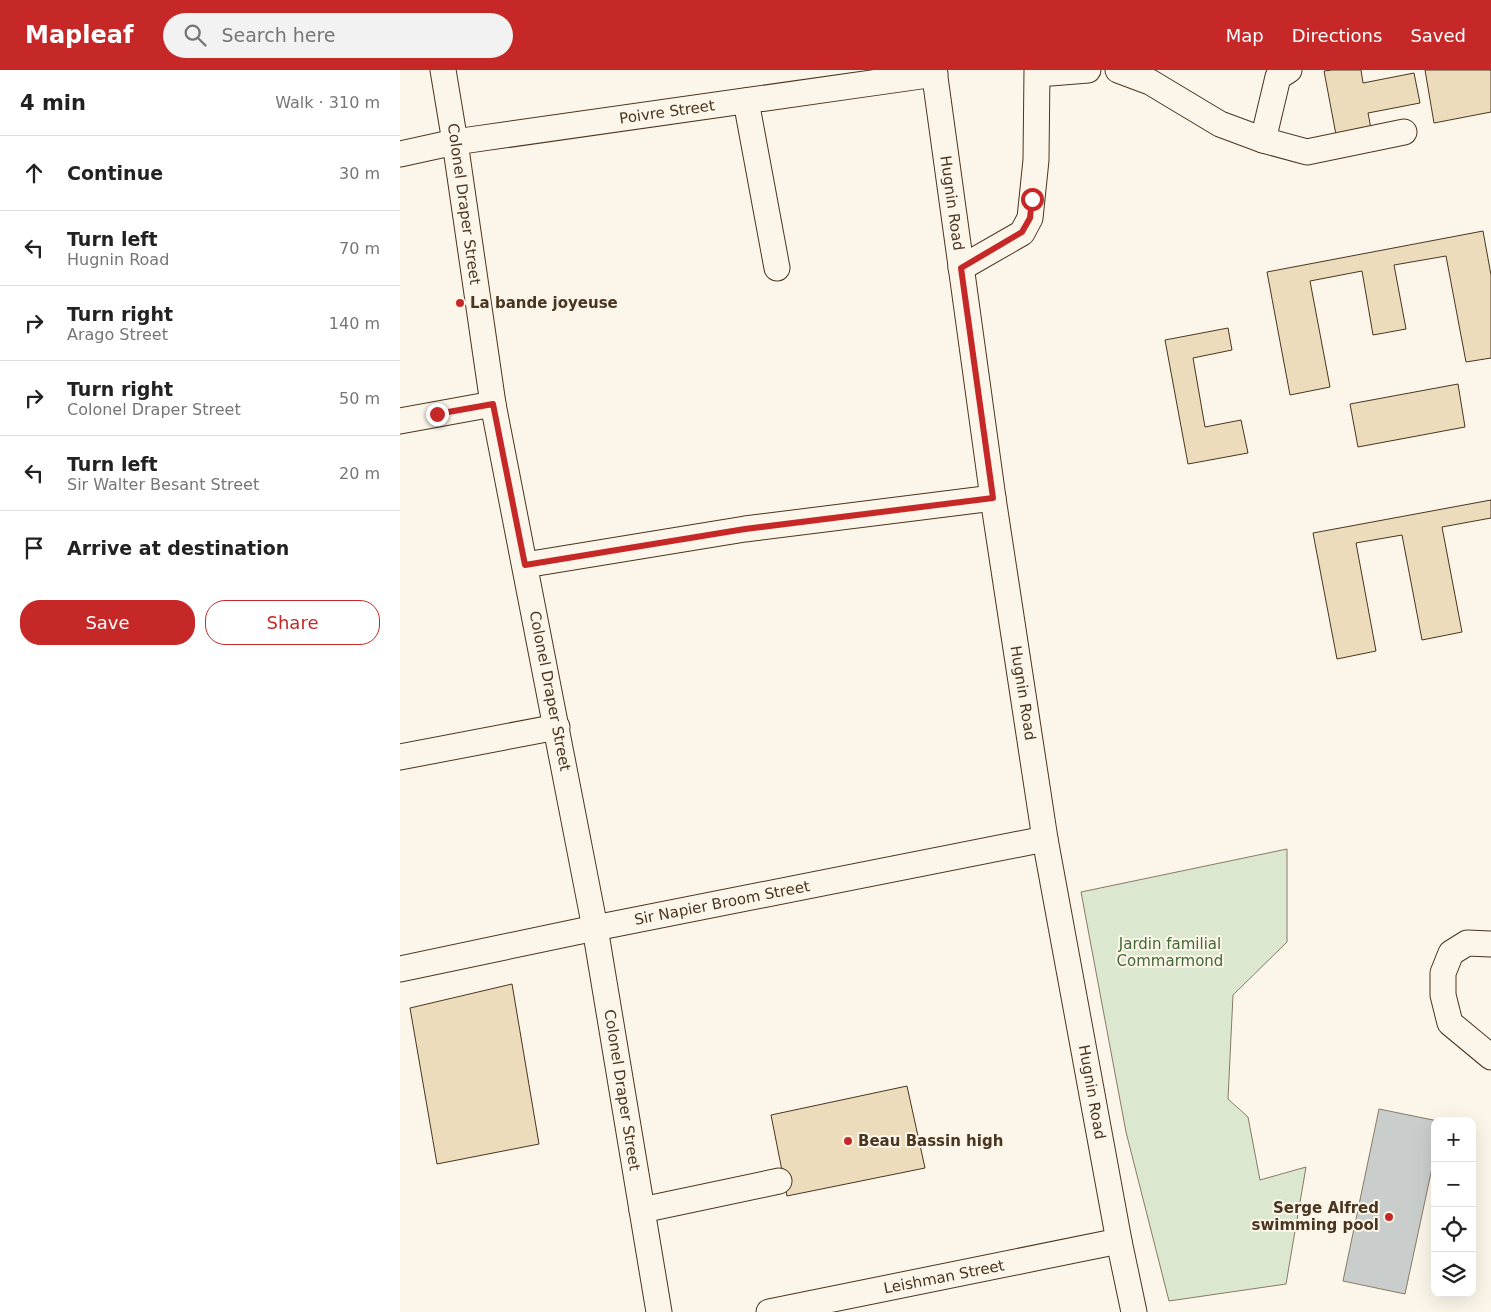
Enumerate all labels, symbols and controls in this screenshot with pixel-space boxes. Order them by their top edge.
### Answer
search box [163,13,513,58]
text: Mapleaf [25,21,133,49]
icon: search [181,21,209,49]
text: Search here [221,24,336,46]
text: Map [1226,25,1264,46]
text: Directions [1292,25,1382,46]
text: Saved [1410,25,1466,46]
text: 4 min [20,91,86,115]
text: Walk · 310 m [275,93,380,112]
street label: Poivre Street [618,96,716,128]
street label: Colonel Draper Street [444,122,484,286]
street label: Hugnin Road [936,154,968,252]
icon: ahead [20,159,48,187]
text: Continue [67,162,163,184]
text: 30 m [339,164,380,183]
route start [1021,188,1044,211]
text: Turn left [67,228,158,250]
icon: left [20,234,48,262]
text: 70 m [339,239,380,258]
text: Hugnin Road [67,250,169,269]
place label: La bande joyeuse [470,294,618,312]
marker: La bande joyeuse [454,297,466,309]
text: Turn right [67,303,173,325]
icon: right [20,309,48,337]
text: 140 m [329,314,380,333]
text: Arago Street [67,325,168,344]
text: Turn right [67,378,173,400]
icon: right [20,384,48,412]
text: 50 m [339,389,380,408]
text: Colonel Draper Street [67,400,241,419]
route end [426,403,449,426]
text: Turn left [67,453,158,475]
icon: left [20,459,48,487]
text: 20 m [339,464,380,483]
text: Sir Walter Besant Street [67,475,259,494]
icon: arrive [20,534,48,562]
text: Arrive at destination [67,537,289,559]
button: Save [20,600,195,645]
button: Share [205,600,380,645]
street label: Colonel Draper Street [526,609,574,773]
street label: Hugnin Road [1007,644,1039,742]
street label: Sir Napier Broom Street [633,877,811,929]
park label: Jardin familial Commarmond [1117,935,1223,970]
street label: Colonel Draper Street [600,1008,644,1172]
street label: Hugnin Road [1075,1043,1109,1141]
map controls [1431,1117,1476,1297]
button: + [1431,1117,1476,1162]
place label: Beau Bassin high [858,1132,1003,1150]
marker: Beau Bassin high [842,1135,854,1147]
button: − [1431,1162,1476,1207]
place label: Serge Alfred swimming pool [1252,1199,1379,1234]
button: locate [1431,1207,1476,1252]
marker: Serge Alfred swimming pool [1383,1211,1395,1223]
button: layers [1431,1252,1476,1297]
street label: Leishman Street [882,1256,1006,1298]

